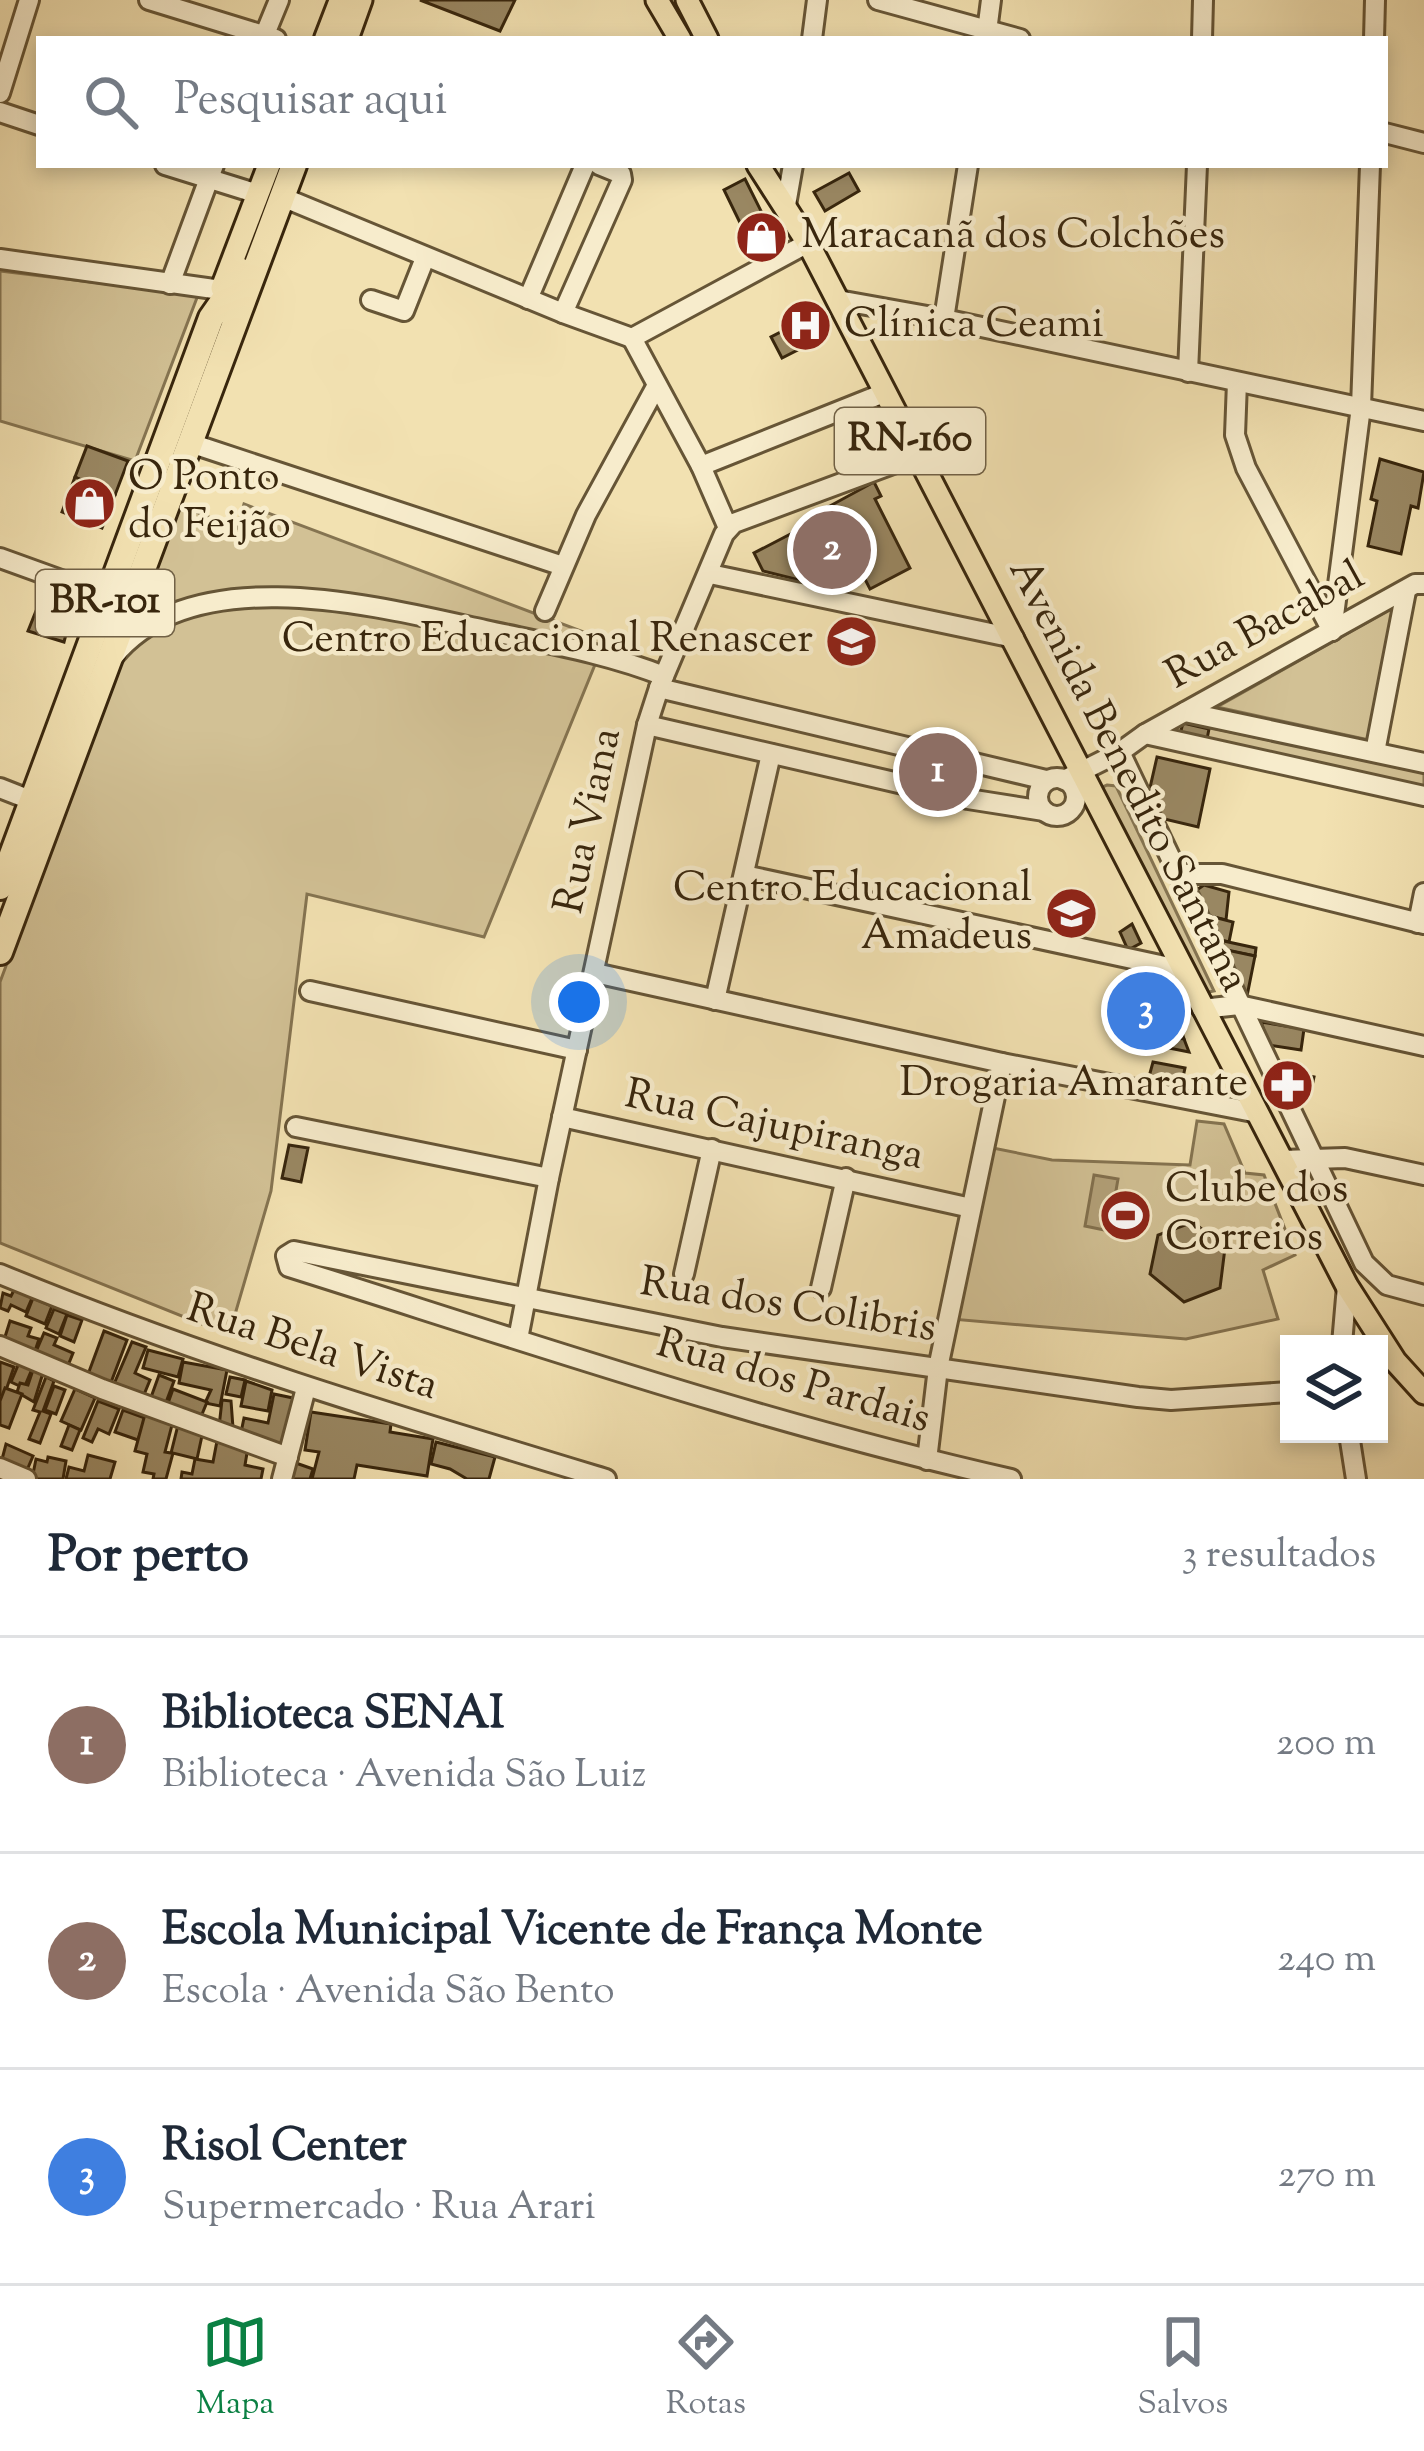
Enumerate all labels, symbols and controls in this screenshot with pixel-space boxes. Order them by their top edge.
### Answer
search box [36,36,1388,168]
icon: search [78,69,144,135]
text: Pesquisar aqui [174,70,447,135]
place label: Maracanã dos Colchões [801,207,1225,267]
shop icon: Maracanã dos Colchões [734,209,790,265]
place label: Clínica Ceami [844,296,1104,356]
hospital icon: Clínica Ceami [777,298,833,354]
road number: RN-160 [835,408,985,474]
place label: O Ponto do Feijão [128,449,291,557]
shop icon: O Ponto do Feijão [61,475,117,531]
pin: 2 [793,505,871,595]
street label: Rua Bacabal [1156,548,1376,706]
street label: Avenida Benedito Santana [991,549,1263,1003]
road number: BR-101 [36,570,174,636]
place label: Centro Educacional Renascer [282,611,813,671]
school or university icon: Centro Educacional Renascer [824,613,880,669]
street label: Rua Viana [541,723,639,919]
pin: 1 [899,727,977,817]
place label: Centro Educacional Amadeus [673,860,1032,968]
school or university icon: Centro Educacional Amadeus [1043,886,1099,942]
pin: 3 [1107,966,1185,1056]
your location [549,972,609,1032]
place label: Drogaria Amarante [900,1055,1248,1115]
pharmacy icon: Drogaria Amarante [1259,1057,1315,1113]
street label: Rua Cajupiranga [619,1066,929,1188]
place label: Clube dos Correios [1165,1161,1348,1269]
sports icon: Clube dos Correios [1098,1187,1154,1243]
street label: Rua dos Colibris [636,1254,940,1360]
street label: Rua Bela Vista [179,1280,445,1418]
street label: Rua dos Pardais [649,1315,937,1451]
map controls [1280,1335,1388,1443]
button: layers [1280,1335,1388,1443]
text: Por perto [48,1521,249,1594]
text: 3 resultados [1182,1529,1376,1585]
text: Biblioteca SENAI [162,1684,504,1749]
text: 1 [80,1717,94,1773]
text: 200 m [1276,1717,1376,1773]
text: Biblioteca · Avenida São Luiz [162,1749,646,1805]
text: Escola Municipal Vicente de França Monte [162,1900,983,1965]
text: 2 [78,1933,96,1989]
text: 240 m [1277,1933,1376,1989]
text: Escola · Avenida São Bento [162,1965,615,2021]
text: Risol Center [162,2116,407,2181]
text: 3 [79,2149,95,2205]
text: 270 m [1278,2149,1376,2205]
text: Supermercado · Rua Arari [162,2181,596,2237]
tab: Mapa [196,2309,274,2429]
tab: Rotas [666,2309,746,2429]
tab: Salvos [1137,2309,1228,2429]

